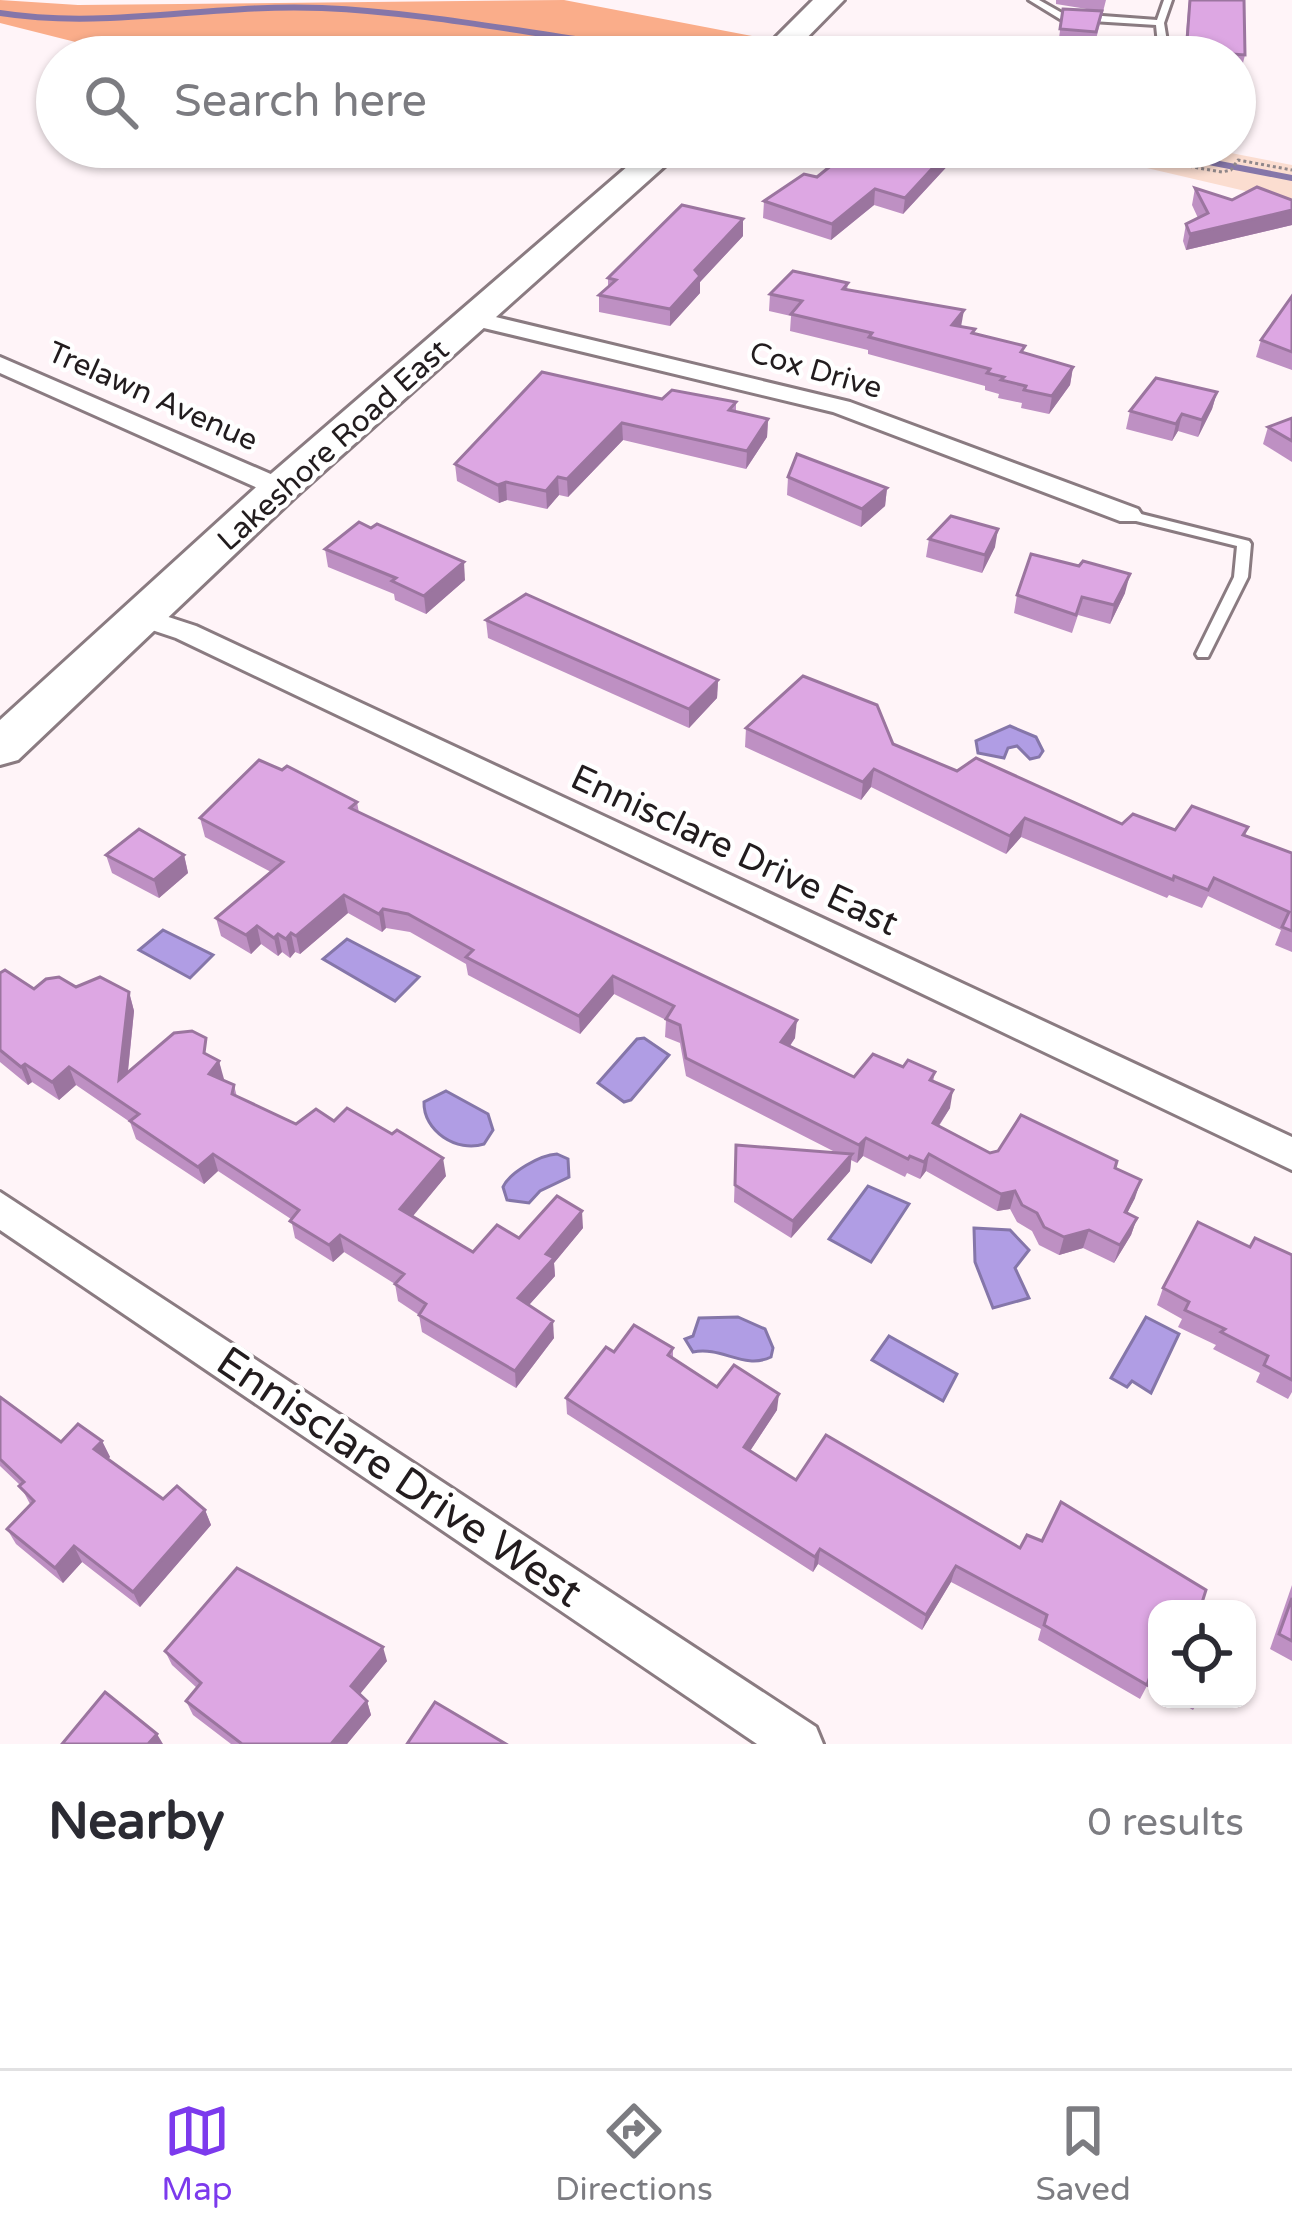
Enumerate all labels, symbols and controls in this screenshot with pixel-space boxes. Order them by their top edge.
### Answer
search box [36,36,1256,168]
icon: search [78,69,144,135]
text: Search here [174,75,427,129]
street label: Lakeshore Road East [210,332,457,559]
street label: Trelawn Avenue [42,334,263,459]
street label: Cox Drive [745,334,886,407]
street label: Ennisclare Drive East [564,756,905,945]
street label: Ennisclare Drive West [207,1336,592,1619]
map controls [1148,1600,1256,1708]
button: locate [1148,1600,1256,1708]
text: Nearby [48,1791,225,1853]
text: 0 results [1087,1799,1244,1846]
tab: Map [161,2098,233,2209]
tab: Directions [555,2098,713,2209]
tab: Saved [1035,2098,1131,2209]

